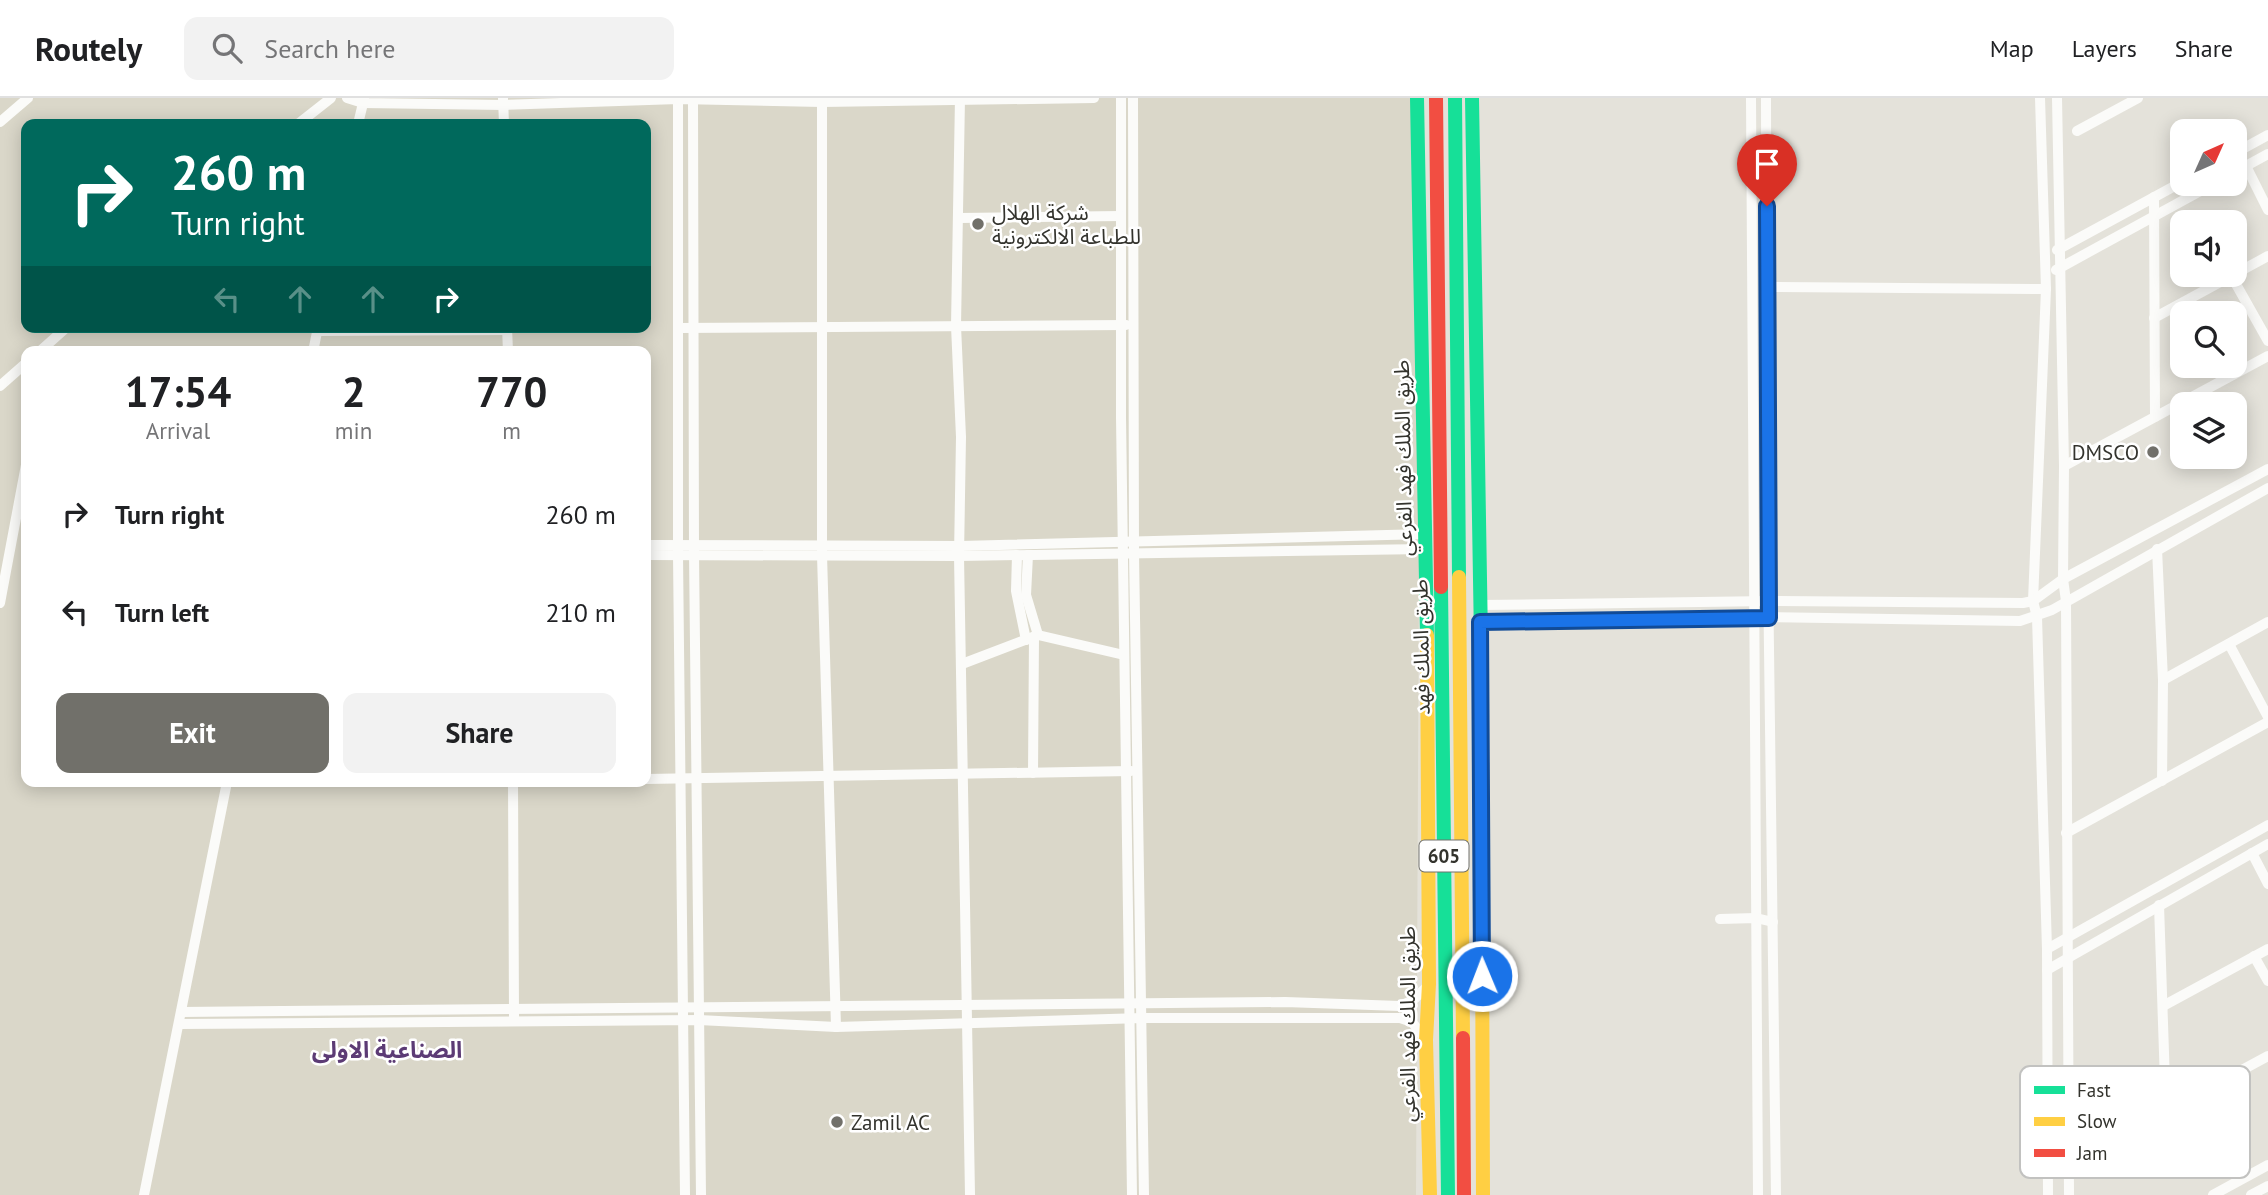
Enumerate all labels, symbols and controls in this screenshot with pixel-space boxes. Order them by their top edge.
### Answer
search box [184,17,674,80]
text: Routely [35,27,142,70]
icon: search [208,29,246,67]
text: Search here [264,32,395,65]
text: Map [1990,33,2034,64]
text: Layers [2072,33,2137,64]
text: Share [2175,33,2233,64]
north arrow [2170,119,2247,196]
map controls [2170,119,2247,469]
pin [1737,134,1797,206]
text: 260 m [171,140,306,204]
icon: arrive [1748,145,1786,183]
icon: right [56,147,147,238]
place label: شركة الهلال للطباعة الالكترونية [992,199,1141,250]
text: Turn right [171,202,305,244]
button: sound [2170,210,2247,287]
marker: شركة الهلال للطباعة الالكترونية [970,216,986,232]
icon: left [208,280,246,318]
icon: ahead [281,280,319,318]
icon: ahead [354,280,392,318]
icon: right [427,280,465,318]
button: search [2170,301,2247,378]
street label: طريق الملك فهد الفرعي [1388,360,1421,556]
text: 17:54 [125,364,231,419]
text: 2 [342,364,365,419]
text: 770 [476,364,547,419]
button: layers [2170,392,2247,469]
text: Arrival [146,416,210,445]
text: min [335,416,372,445]
text: m [502,416,521,445]
place label: DMSCO [2072,439,2139,466]
marker: DMSCO [2145,444,2161,460]
icon: right [56,495,94,533]
text: Turn right [115,498,224,531]
text: 260 m [545,498,616,531]
street label: طريق الملك فهد [1406,579,1436,715]
icon: left [56,593,94,631]
text: Turn left [115,596,209,629]
text: 210 m [545,596,616,629]
button: Exit [56,693,329,773]
button: Share [343,693,616,773]
road number: 605 [1420,841,1468,872]
street label: طريق الملك فهد الفرعي [1394,926,1423,1122]
position arrow [1445,939,1519,1013]
district label: الصناعية الاولى [312,1035,462,1064]
legend [2020,1066,2250,1178]
text: Fast [2077,1078,2111,1102]
place label: Zamil AC [851,1109,930,1136]
text: Slow [2077,1109,2117,1133]
marker: Zamil AC [829,1114,845,1130]
text: Jam [2076,1141,2107,1165]

